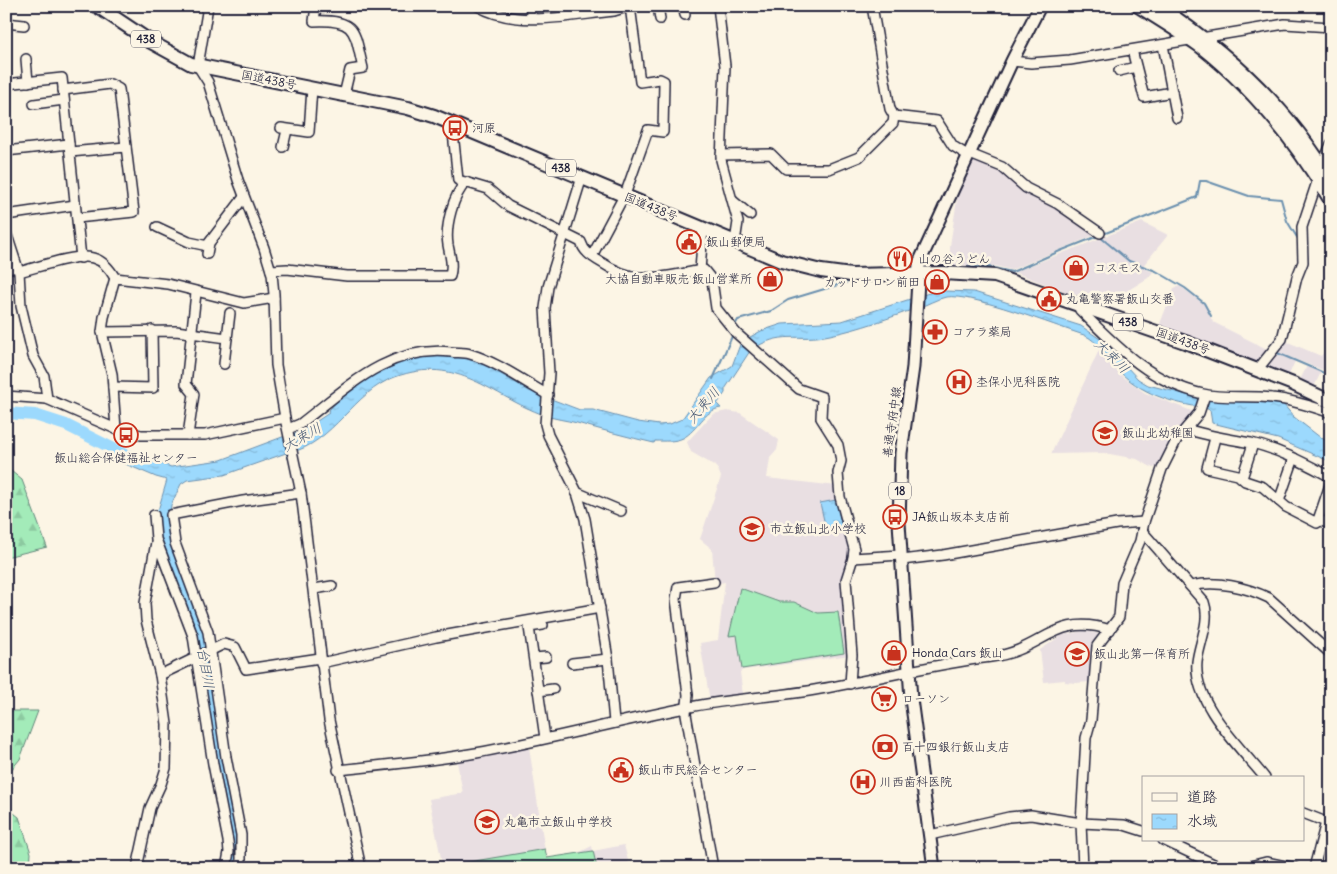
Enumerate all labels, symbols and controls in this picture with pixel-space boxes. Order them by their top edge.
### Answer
road number: 438 [131,30,161,48]
street label: 国道438号 [240,67,298,92]
bus stop icon: 河原 [442,115,468,141]
place label: 河原 [472,120,496,135]
road number: 438 [546,160,576,177]
street label: 国道438号 [622,189,680,224]
public building icon: 飯山郵便局 [676,229,702,255]
place label: 飯山郵便局 [706,234,766,249]
restaurant icon: 山の谷うどん [887,246,913,272]
place label: 山の谷うどん [918,251,990,266]
shop icon: コスモス [1063,255,1089,281]
place label: コスモス [1094,260,1141,275]
shop icon: 大協自動車販売 飯山営業所 [757,266,783,292]
shop icon: カットサロン前田 [924,269,950,295]
place label: 大協自動車販売 飯山営業所 [605,271,752,286]
place label: カットサロン前田 [824,274,920,289]
public building icon: 丸亀警察署飯山交番 [1036,286,1062,312]
place label: 丸亀警察署飯山交番 [1066,291,1174,306]
road number: 438 [1113,314,1143,331]
pharmacy icon: コアラ薬局 [922,319,948,345]
place label: コアラ薬局 [952,324,1012,339]
street label: 国道438号 [1154,324,1212,357]
water label: 大束川 [1091,335,1133,377]
hospital icon: 杢保小児科医院 [946,369,972,395]
place label: 杢保小児科医院 [976,374,1060,389]
water label: 大束川 [682,383,724,427]
street label: 善通寺府中線 [879,385,904,459]
water label: 大束川 [279,419,325,455]
school or university icon: 飯山北幼稚園 [1092,420,1118,446]
bus stop icon: 飯山総合保健福祉センター [113,422,139,448]
place label: 飯山北幼稚園 [1122,425,1194,440]
place label: 飯山総合保健福祉センター [54,450,198,465]
road number: 18 [889,482,911,500]
bus stop icon: JA飯山坂本支店前 [882,504,908,530]
place label: JA飯山坂本支店前 [912,509,1010,524]
school or university icon: 市立飯山北小学校 [739,516,765,542]
place label: 市立飯山北小学校 [770,521,866,536]
shop icon: Honda Cars 飯山 [881,640,907,666]
school or university icon: 飯山北第一保育所 [1064,641,1090,667]
place label: Honda Cars 飯山 [912,645,1003,660]
water label: 台目川 [193,646,219,690]
place label: 飯山北第一保育所 [1094,646,1190,661]
supermarket icon: ローソン [871,686,897,712]
place label: ローソン [902,691,950,706]
bank icon: 百十四銀行飯山支店 [872,734,898,760]
place label: 百十四銀行飯山支店 [902,739,1010,754]
public building icon: 飯山市民総合センター [608,757,634,783]
place label: 飯山市民総合センター [638,762,758,777]
hospital icon: 川西歯科医院 [850,769,876,795]
place label: 川西歯科医院 [880,774,952,789]
legend [1142,776,1304,842]
text: 道路 [1187,787,1217,806]
school or university icon: 丸亀市立飯山中学校 [474,809,500,835]
text: 水域 [1187,811,1217,830]
place label: 丸亀市立飯山中学校 [504,814,612,829]

